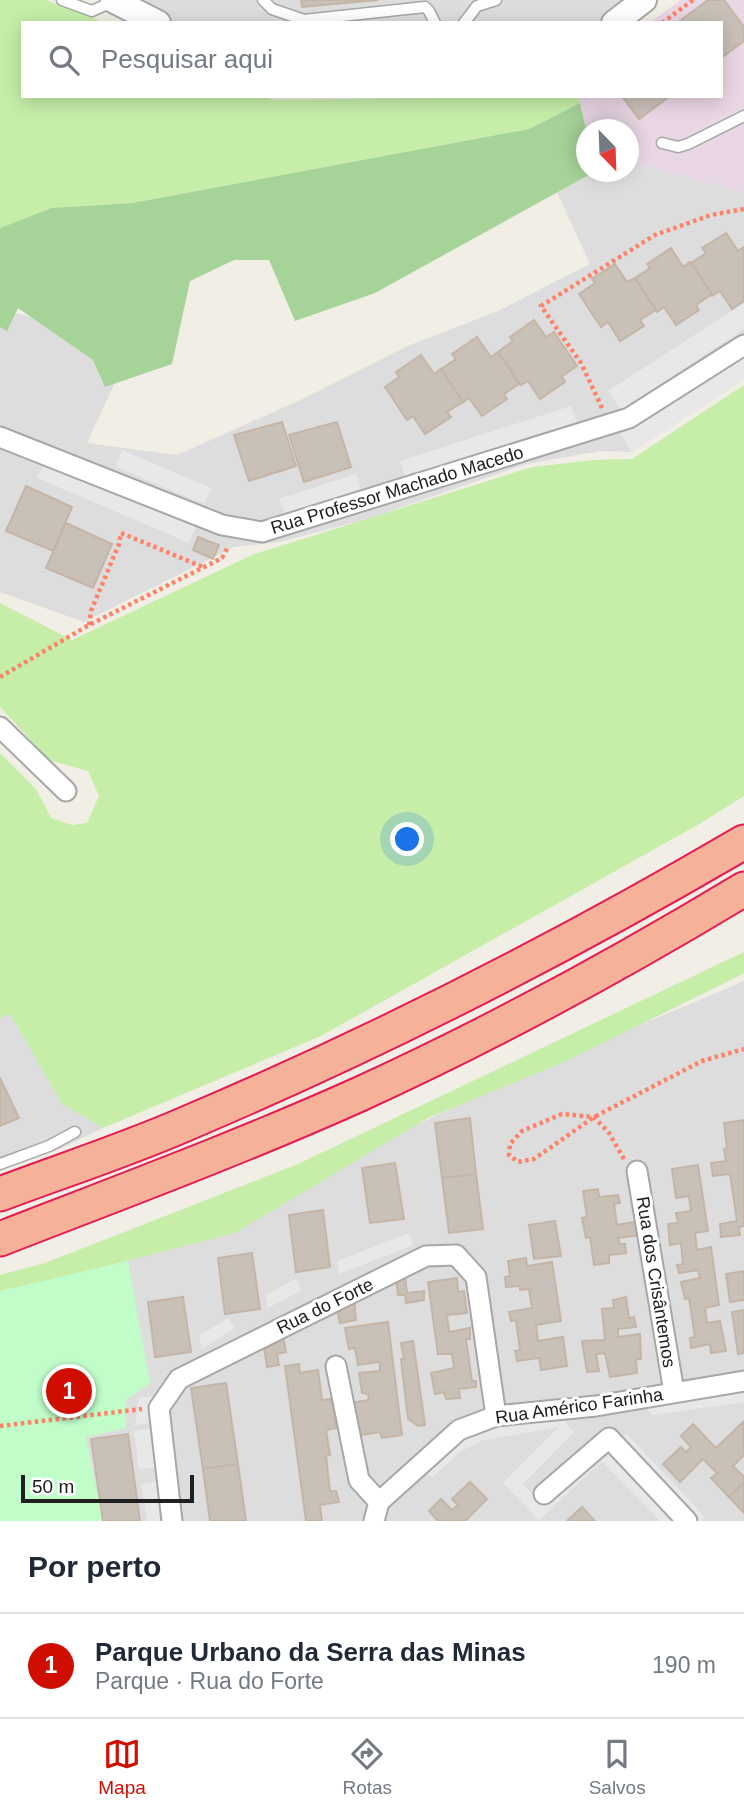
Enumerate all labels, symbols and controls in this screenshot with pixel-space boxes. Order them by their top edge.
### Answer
search box [21,21,723,98]
icon: search [45,41,83,79]
text: Pesquisar aqui [101,44,273,74]
north arrow [576,119,639,182]
street label: Rua Professor Machado Macedo [268,442,526,538]
your location [390,822,424,856]
street label: Rua dos Crisântemos [633,1195,679,1369]
street label: Rua do Forte [273,1274,377,1338]
pin: 1 [46,1365,92,1417]
street label: Rua Américo Farinha [494,1384,665,1428]
scale bar [21,1472,194,1504]
text: 50 m [32,1476,74,1497]
text: Por perto [28,1550,161,1583]
text: Parque Urbano da Serra das Minas [95,1637,526,1667]
text: 1 [45,1652,57,1678]
text: 190 m [652,1652,716,1678]
text: Parque · Rua do Forte [95,1668,324,1694]
tab: Mapa [98,1735,146,1799]
tab: Rotas [342,1735,392,1799]
tab: Salvos [589,1735,646,1799]

